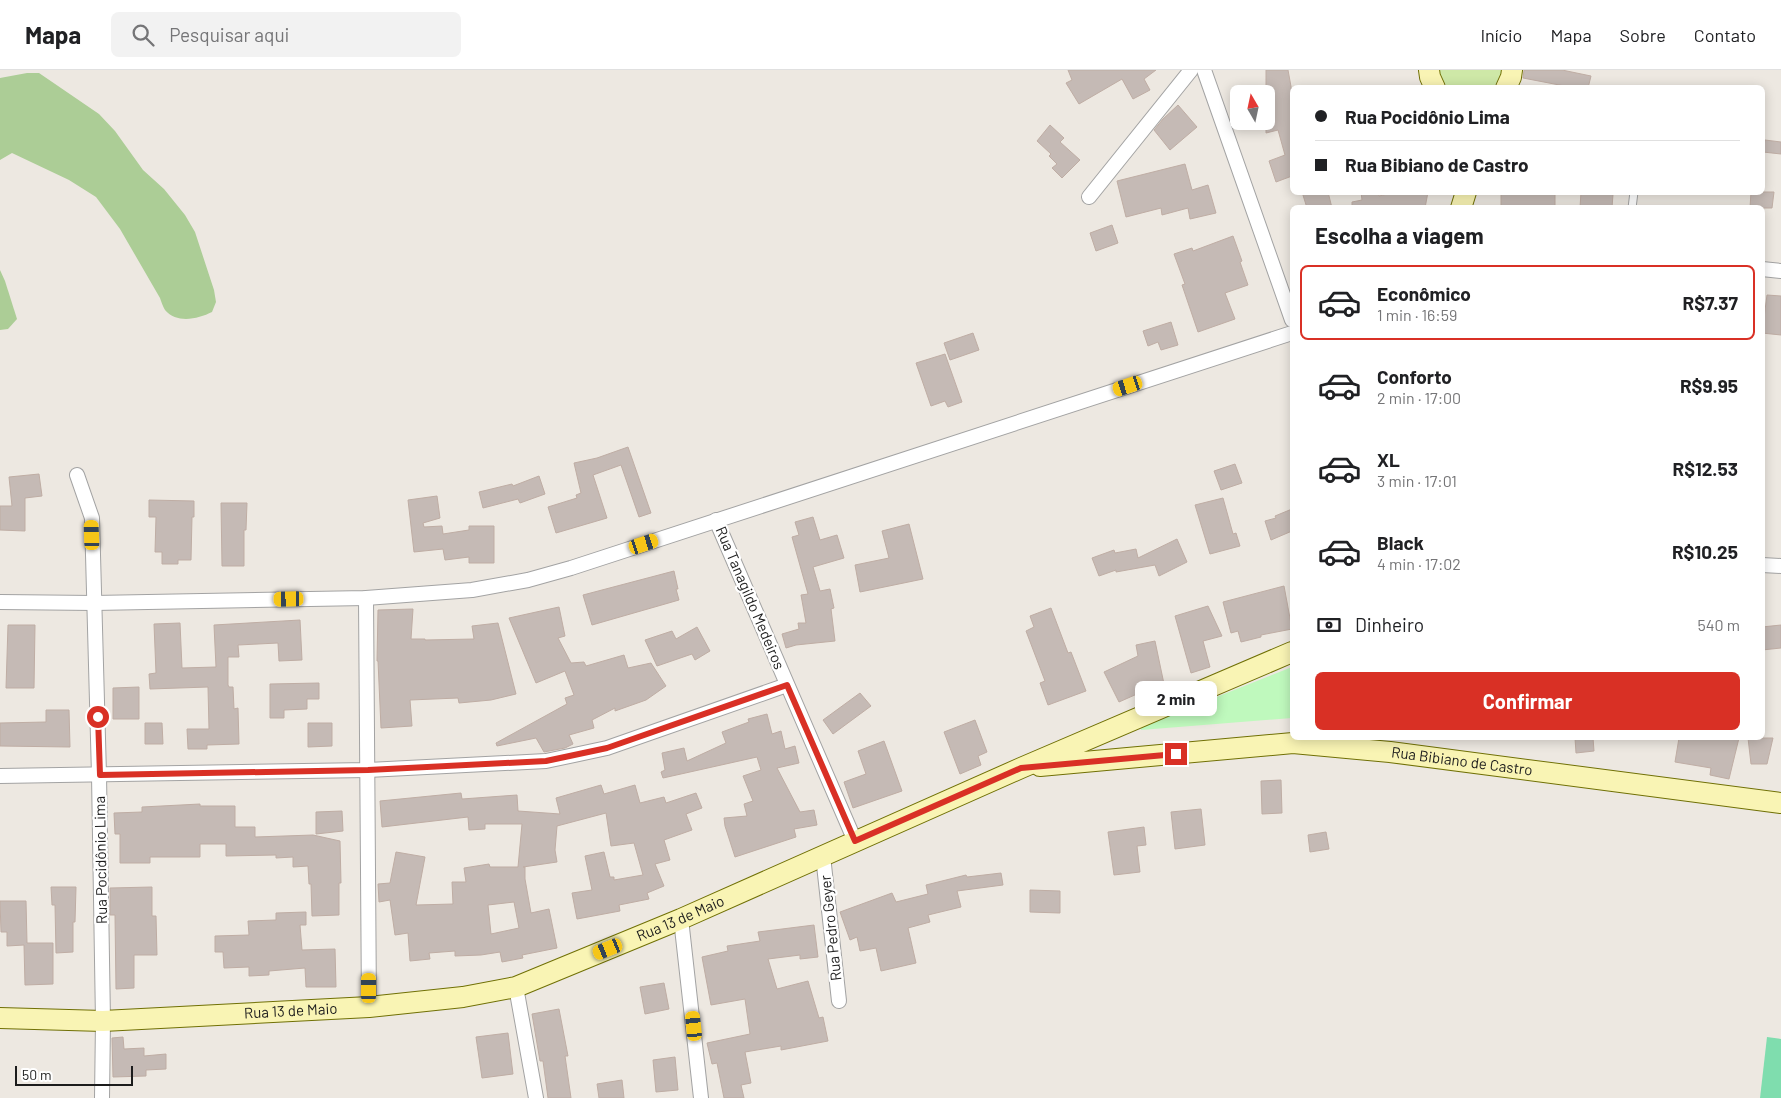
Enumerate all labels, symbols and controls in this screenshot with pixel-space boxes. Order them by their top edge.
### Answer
search box [111,12,461,57]
text: Mapa [25,20,81,49]
icon: search [129,21,157,49]
text: Pesquisar aqui [169,23,289,46]
text: Início [1480,24,1522,46]
text: Mapa [1550,24,1592,46]
text: Sobre [1620,24,1666,46]
text: Contato [1694,24,1756,46]
north arrow [1230,85,1275,130]
map controls [1230,85,1275,130]
text: Rua Pocidônio Lima [1345,105,1510,128]
text: Rua Bibiano de Castro [1345,153,1529,176]
text: Escolha a viagem [1315,222,1484,248]
icon: car [1317,280,1362,325]
text: Econômico [1377,282,1471,305]
text: R$7.37 [1682,291,1738,314]
text: 1 min · 16:59 [1377,305,1457,324]
icon: car [1317,363,1362,408]
text: Conforto [1377,365,1452,388]
car [1111,374,1144,398]
text: R$9.95 [1680,374,1738,397]
text: 2 min · 17:00 [1377,388,1461,407]
icon: car [1317,446,1362,491]
text: XL [1377,448,1400,471]
text: R$12.53 [1672,457,1738,480]
text: 3 min · 17:01 [1377,471,1457,490]
car [83,520,100,550]
street label: Rua Tanagildo Medeiros [713,523,789,672]
icon: car [1317,529,1362,574]
text: Black [1377,531,1424,554]
car [627,532,660,556]
text: R$10.25 [1672,540,1738,563]
text: 4 min · 17:02 [1377,554,1461,573]
car [273,591,304,607]
icon: cash [1315,611,1343,639]
text: Dinheiro [1355,613,1424,636]
text: 540 m [1697,615,1740,634]
button: Confirmar [1315,672,1740,730]
callout: 2 min [1135,682,1217,716]
text: 2 min [1157,689,1195,708]
route start [87,706,109,728]
street label: Rua Bibiano de Castro [1390,742,1534,779]
route end [1165,743,1187,765]
street label: Rua Pocidônio Lima [90,796,110,924]
street label: Rua Pedro Geyer [815,874,845,982]
street label: Rua 13 de Maio [634,891,727,944]
car [591,936,624,962]
car [361,973,376,1003]
street label: Rua 13 de Maio [243,999,338,1022]
car [684,1010,703,1042]
scale bar [15,1063,132,1086]
text: 50 m [22,1066,51,1083]

